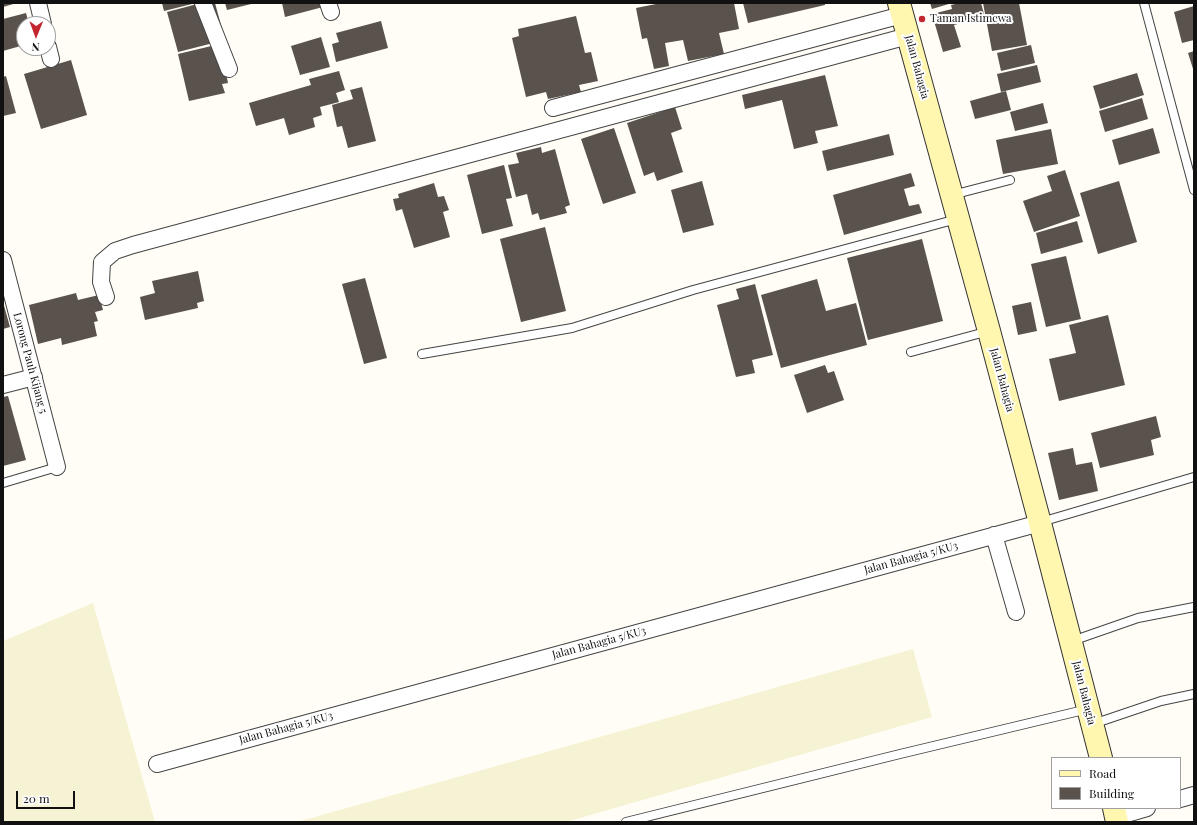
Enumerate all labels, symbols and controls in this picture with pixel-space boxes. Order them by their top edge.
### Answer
place label: Taman Istimewa [930,12,1012,26]
marker: Taman Istimewa [917,14,927,24]
north arrow [16,16,56,56]
street label: Jalan Bahagia [902,34,932,100]
text: N [32,40,40,55]
street label: Lorong Pauh Kijang 5 [10,311,50,415]
street label: Jalan Bahagia [987,347,1017,413]
street label: Jalan Bahagia 5/KU3 [863,539,959,577]
street label: Jalan Bahagia 5/KU3 [551,624,647,662]
street label: Jalan Bahagia [1070,660,1098,726]
street label: Jalan Bahagia 5/KU3 [238,709,334,747]
legend [1051,757,1181,809]
text: Road [1089,765,1116,781]
scale bar [18,783,77,809]
text: Building [1089,785,1134,801]
text: 20 m [23,790,50,806]

